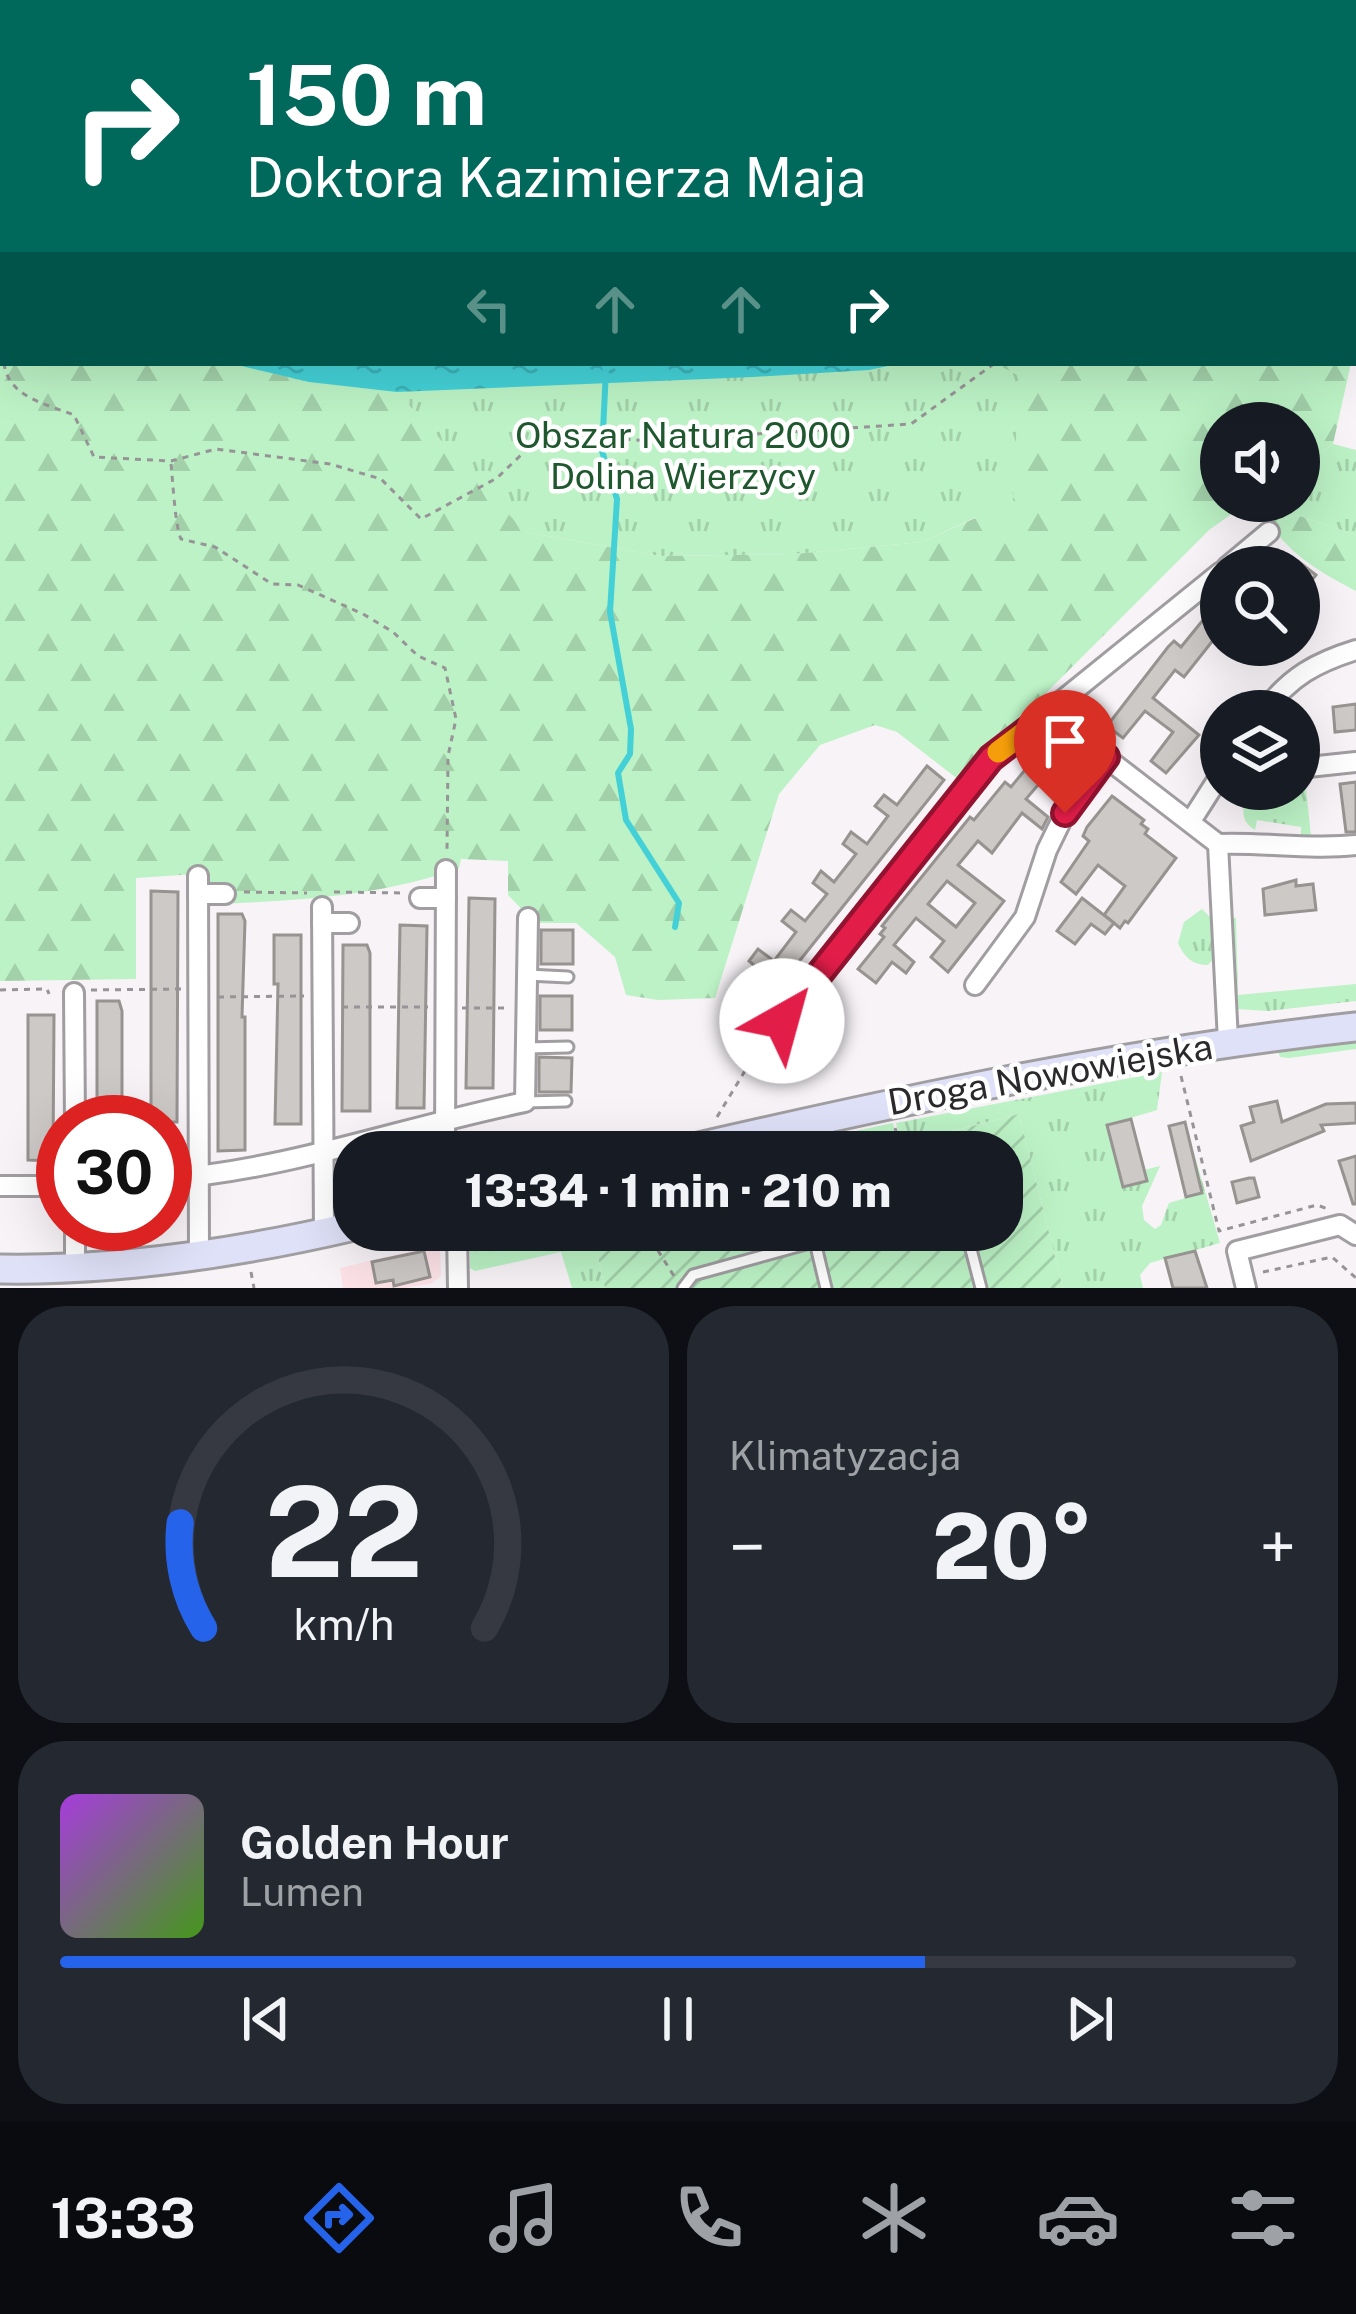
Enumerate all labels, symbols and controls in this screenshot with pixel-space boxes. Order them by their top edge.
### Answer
text: 150 m [246,45,487,144]
icon: right [48,48,204,204]
text: Doktora Kazimierza Maja [246,146,866,209]
icon: left [456,276,522,342]
icon: ahead [582,276,648,342]
icon: ahead [708,276,774,342]
icon: right [834,276,900,342]
map controls [1200,402,1320,810]
button: sound [1200,402,1320,522]
park label: Obszar Natura 2000 Dolina Wierzycy [515,414,851,497]
button: search [1200,546,1320,666]
pin [1014,690,1116,813]
button: layers [1200,690,1320,810]
icon: arrive [1032,708,1098,774]
position arrow [719,958,845,1084]
street label: Droga Nowowiejska [884,1025,1216,1123]
speed limit sign: 30 [36,1095,192,1251]
text: 13:34 · 1 min · 210 m [465,1164,891,1217]
text: Klimatyzacja [729,1433,961,1479]
text: 22 [264,1458,423,1605]
text: 20° [932,1493,1093,1599]
text: − [729,1508,766,1586]
text: + [1259,1508,1296,1586]
text: km/h [293,1598,394,1649]
text: Golden Hour [240,1816,509,1869]
text: Lumen [240,1869,364,1915]
icon: previous [233,1986,299,2052]
icon: pause [645,1986,711,2052]
icon: next [1057,1986,1123,2052]
icon: directions [297,2176,381,2260]
icon: music [482,2176,566,2260]
icon: phone [667,2176,751,2260]
icon: climate [852,2176,936,2260]
icon: car [1036,2176,1120,2260]
icon: filters [1221,2176,1305,2260]
text: 13:33 [50,2187,196,2250]

